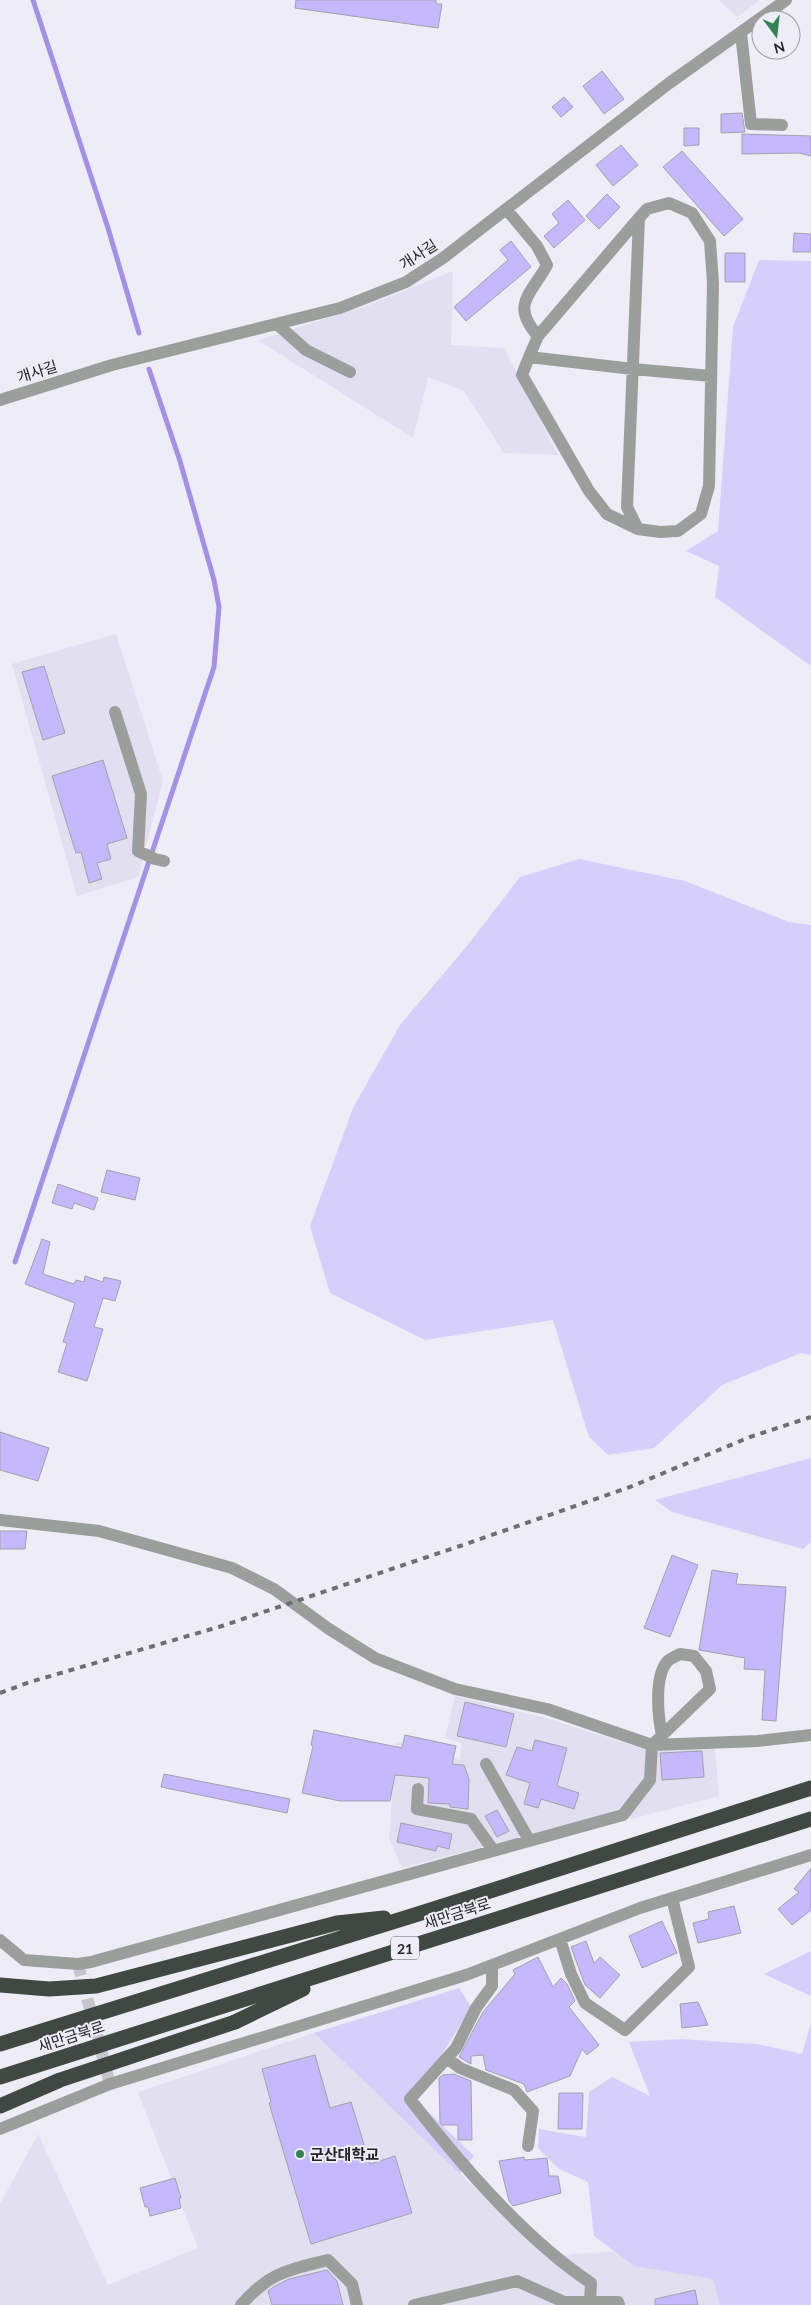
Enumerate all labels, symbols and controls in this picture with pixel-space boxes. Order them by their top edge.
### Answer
north arrow [751,10,801,60]
text: N [772,38,787,58]
street label: 개사길 [396,235,440,273]
street label: 개사길 [15,356,59,386]
street label: 새만금북로 [421,1894,493,1932]
road number: 21 [391,1936,419,1960]
street label: 새만금북로 [35,2017,107,2055]
place label: 군산대학교 [310,2145,379,2163]
marker: 군산대학교 [294,2148,306,2160]

